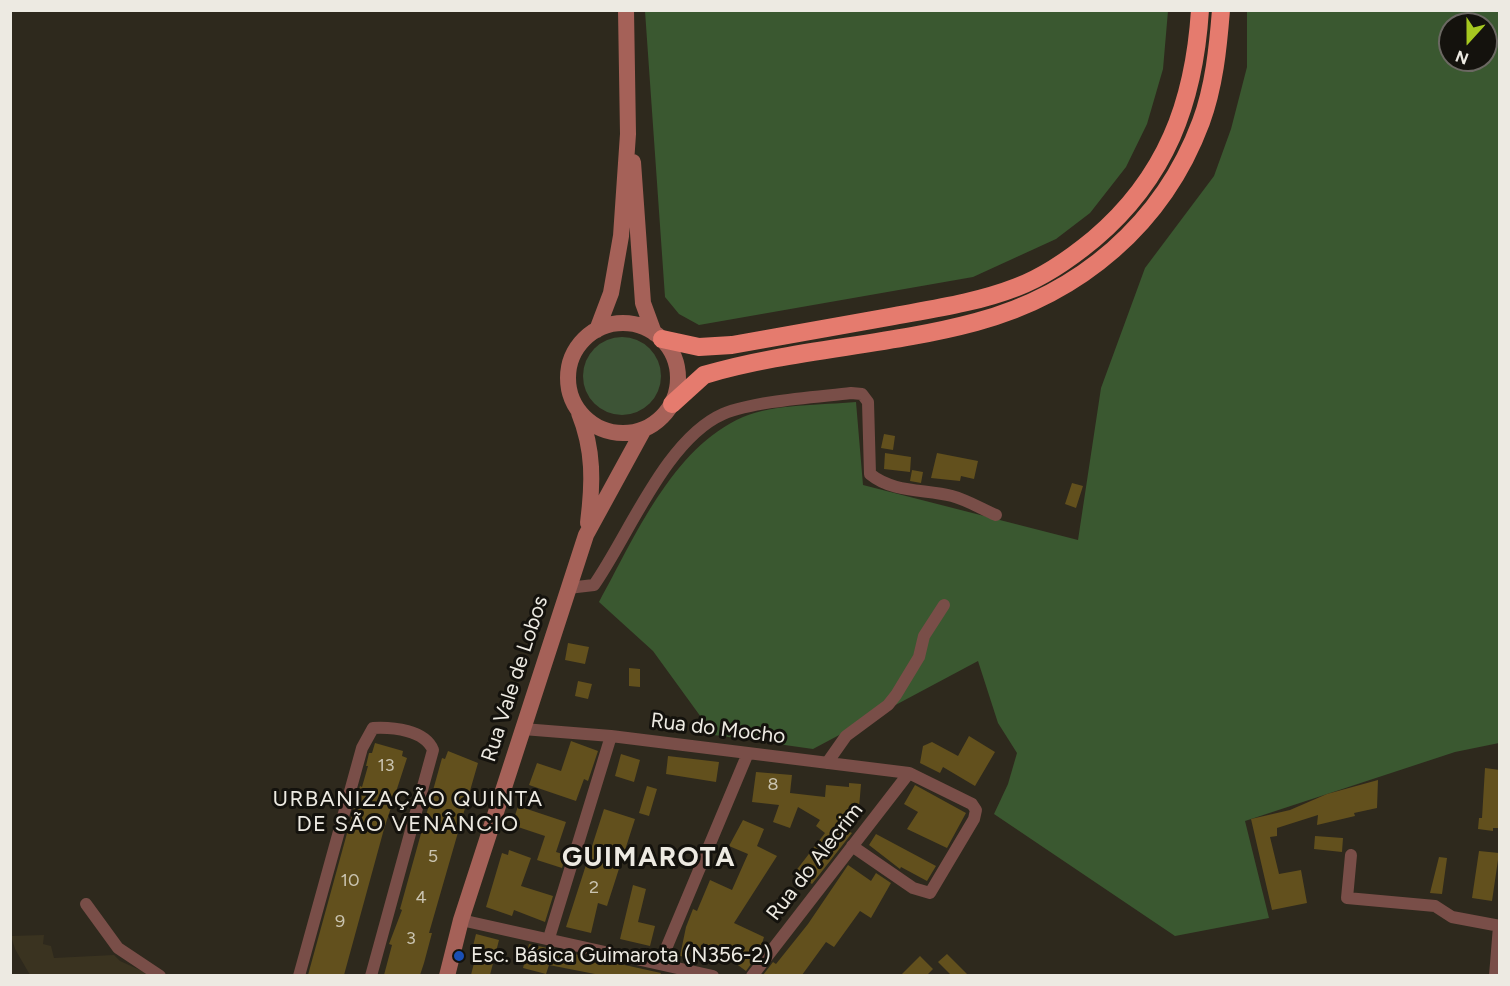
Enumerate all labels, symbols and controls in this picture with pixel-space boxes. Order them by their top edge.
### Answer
north arrow [1438,12,1498,72]
text: N [1453,46,1471,68]
street label: Rua Vale de Lobos [476,593,554,765]
street label: Rua do Mocho [649,708,787,750]
house number: 13 [377,755,395,777]
house number: 8 [767,774,779,796]
district label: URBANIZAÇÃO QUINTA DE SÃO VENÂNCIO [272,787,544,838]
street label: Rua do Alecrim [761,798,869,926]
district label: GUIMAROTA [562,842,736,874]
house number: 5 [428,846,438,868]
house number: 10 [341,870,359,892]
house number: 2 [589,877,599,899]
house number: 4 [415,887,427,909]
house number: 9 [335,911,345,933]
house number: 3 [406,928,416,950]
place label: Esc. Básica Guimarota (N356-2) [471,943,771,969]
marker: Esc. Básica Guimarota (N356-2) [452,949,466,963]

